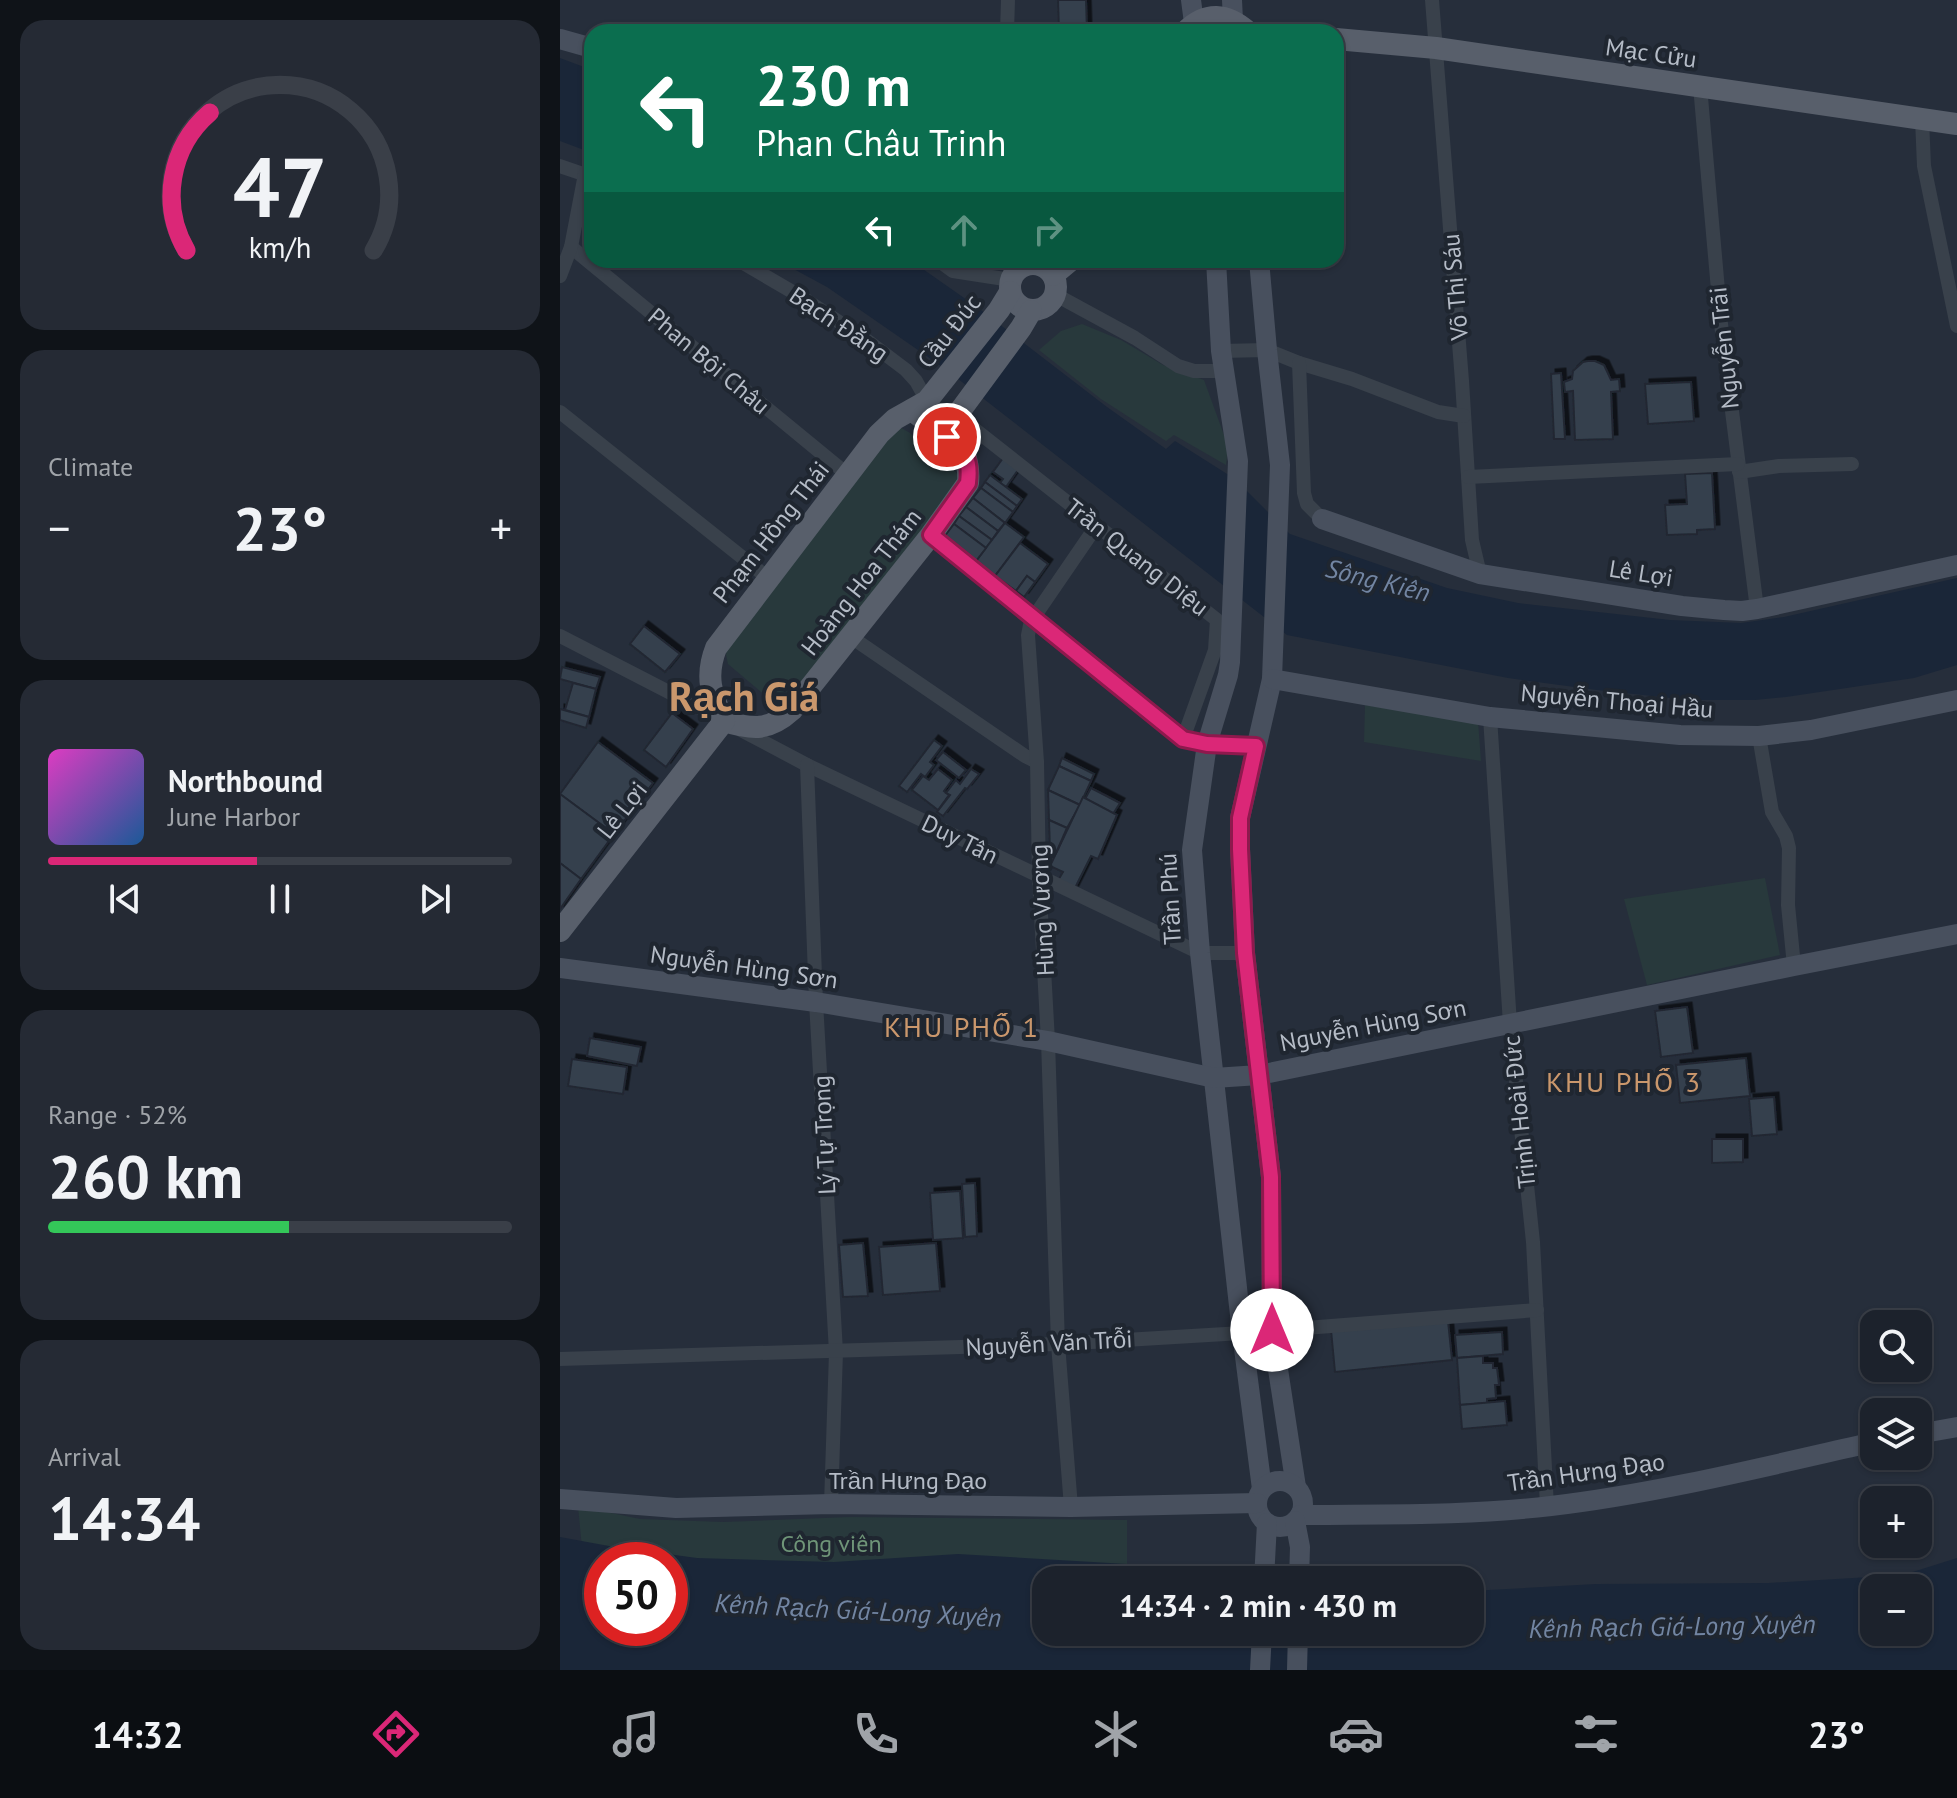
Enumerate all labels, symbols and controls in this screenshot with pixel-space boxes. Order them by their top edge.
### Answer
street label: Mạc Cửu [1603,31,1699,75]
text: 230 m [756,49,911,121]
icon: left [624,56,728,160]
text: Phan Châu Trinh [756,119,1006,166]
text: 47 [233,132,327,240]
icon: left [858,208,902,252]
icon: ahead [942,208,986,252]
icon: right [1026,208,1070,252]
text: km/h [249,229,311,266]
street label: Võ Thị Sáu [1435,233,1475,342]
street label: Bạch Đằng [784,280,894,368]
street label: Nguyễn Trãi [1702,285,1746,411]
street label: Cầu Đúc [910,287,988,374]
street label: Phan Bội Châu [642,301,776,421]
pin [913,403,981,471]
icon: arrive [925,415,969,459]
text: Climate [48,450,133,483]
street label: Phạm Hồng Thái [706,455,836,609]
text: 23° [233,489,327,567]
street label: Trần Quang Diệu [1059,491,1215,623]
text: − [48,499,70,556]
text: + [490,499,512,556]
street label: Hoàng Hoa Thám [794,502,928,662]
water label: Sông Kiên [1322,551,1434,609]
street label: Lê Lợi [1607,553,1675,593]
district label: Rạch Giá [669,670,819,722]
street label: Nguyễn Thoại Hầu [1519,677,1715,725]
text: Northbound [168,761,323,800]
street label: Lê Lợi [590,775,654,845]
text: June Harbor [168,800,300,833]
street label: Duy Tân [917,807,1003,871]
street label: Hùng Vương [1023,843,1061,977]
street label: Trần Phú [1152,853,1188,945]
icon: previous [103,877,147,921]
icon: pause [258,877,302,921]
icon: next [413,877,457,921]
street label: Nguyễn Hùng Sơn [648,938,840,996]
street label: Nguyễn Hùng Sơn [1277,992,1469,1058]
district label: KHU PHỐ 1 [884,1008,1040,1045]
street label: Trịnh Hoài Đức [1496,1034,1542,1190]
district label: KHU PHỐ 3 [1546,1063,1702,1100]
street label: Lý Tự Trọng [805,1075,843,1195]
text: Range · 52% [48,1098,187,1131]
text: 260 km [48,1137,243,1215]
position arrow [1230,1288,1314,1372]
map controls [1860,1310,1932,1646]
button: search [1860,1310,1932,1382]
street label: Nguyễn Văn Trỗi [965,1323,1133,1363]
button: layers [1860,1398,1932,1470]
text: Arrival [48,1440,121,1473]
street label: Trần Hưng Đạo [1505,1446,1667,1498]
street label: Trần Hưng Đạo [829,1465,987,1496]
text: 14:34 [48,1479,200,1557]
button: + [1860,1486,1932,1558]
park label: Công viên [780,1528,882,1559]
speed limit sign: 50 [584,1542,688,1646]
button: − [1860,1574,1932,1646]
water label: Kênh Rạch Giá-Long Xuyên [714,1586,1002,1634]
text: 14:34 · 2 min · 430 m [1119,1586,1397,1625]
water label: Kênh Rạch Giá-Long Xuyên [1528,1607,1816,1645]
icon: directions [368,1706,424,1762]
icon: music [608,1706,664,1762]
icon: phone [848,1706,904,1762]
icon: climate [1088,1706,1144,1762]
icon: car [1328,1706,1384,1762]
icon: filters [1568,1706,1624,1762]
text: 14:32 [92,1711,183,1758]
text: 23° [1808,1711,1865,1758]

